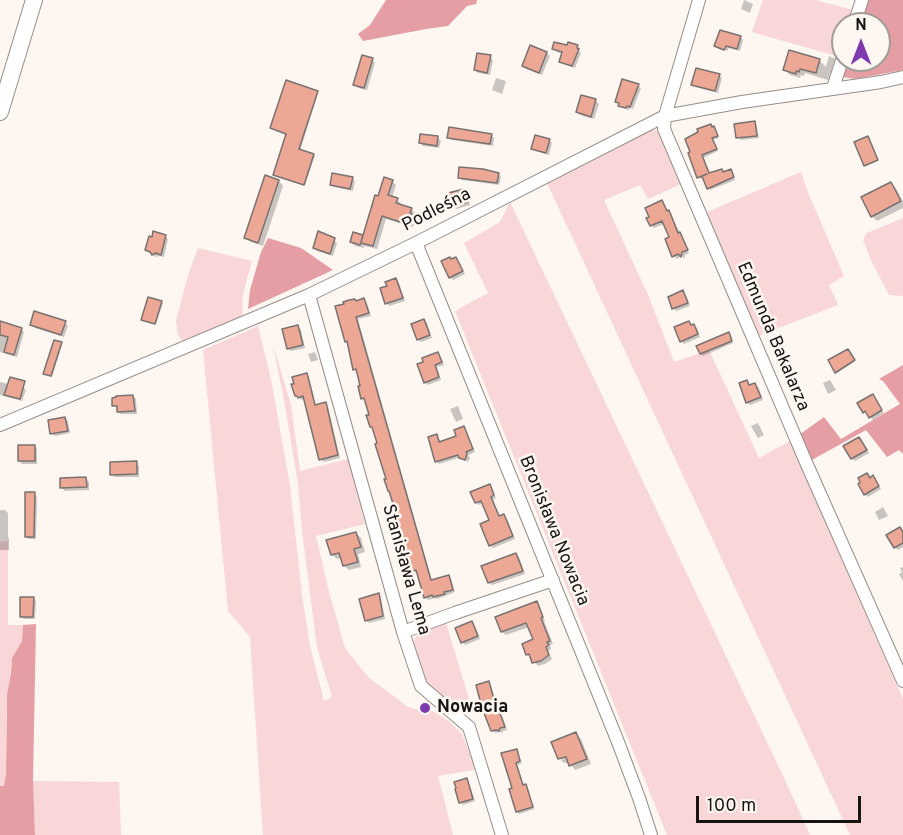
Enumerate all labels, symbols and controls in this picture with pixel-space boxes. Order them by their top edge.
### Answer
north arrow [831,12,891,72]
text: N [855,16,867,36]
street label: Podleśna [399,184,475,238]
street label: Edmunda Bakalarza [731,259,813,415]
street label: Bronisława Nowacia [513,453,593,609]
street label: Stanisława Lema [376,502,434,638]
place label: Nowacia [437,697,508,719]
marker: Nowacia [418,701,432,715]
scale bar [699,784,864,822]
text: 100 m [707,795,756,818]

